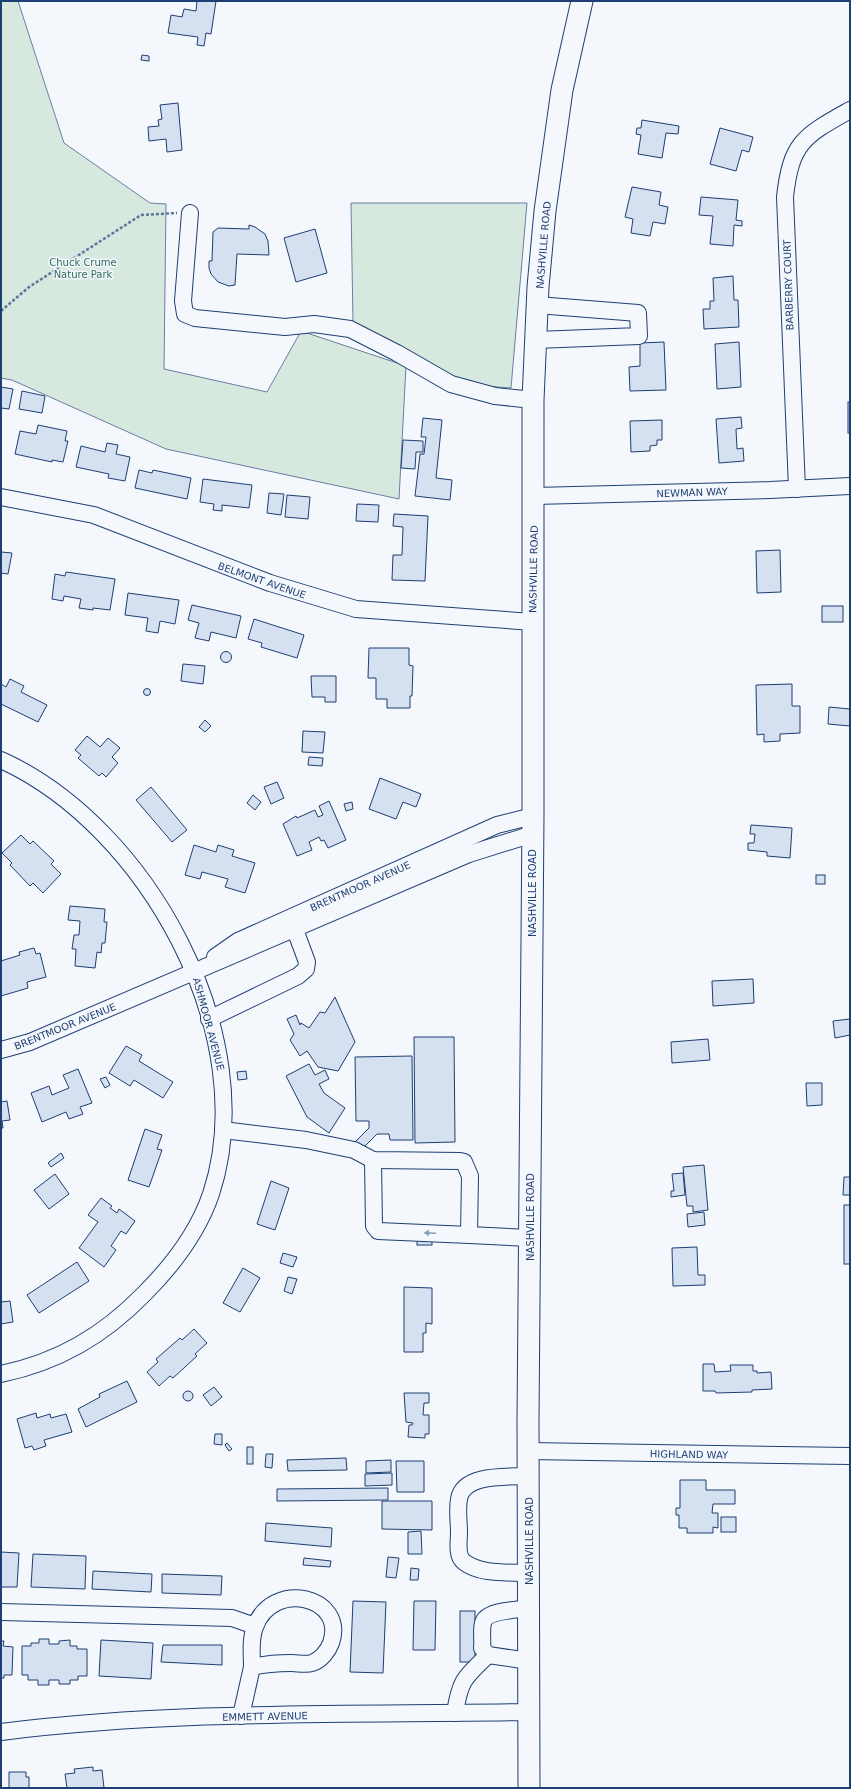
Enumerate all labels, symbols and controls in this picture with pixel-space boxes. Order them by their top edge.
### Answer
street label: NASHVILLE ROAD [534,201,553,289]
street label: BARBERRY COURT [781,238,796,331]
park label: Chuck Crume Nature Park [49,257,117,280]
street label: NEWMAN WAY [656,486,729,499]
street label: NASHVILLE ROAD [527,525,540,613]
street label: BELMONT AVENUE [216,560,307,601]
street label: NASHVILLE ROAD [527,849,538,937]
street label: BRENTMOOR AVENUE [308,859,412,914]
street label: ASHMOOR AVENUE [191,976,226,1072]
street label: BRENTMOOR AVENUE [13,1001,118,1052]
street label: NASHVILLE ROAD [525,1173,536,1261]
one-way arrow [424,1230,436,1237]
street label: HIGHLAND WAY [650,1448,729,1461]
street label: NASHVILLE ROAD [524,1497,535,1585]
street label: EMMETT AVENUE [222,1710,308,1723]

